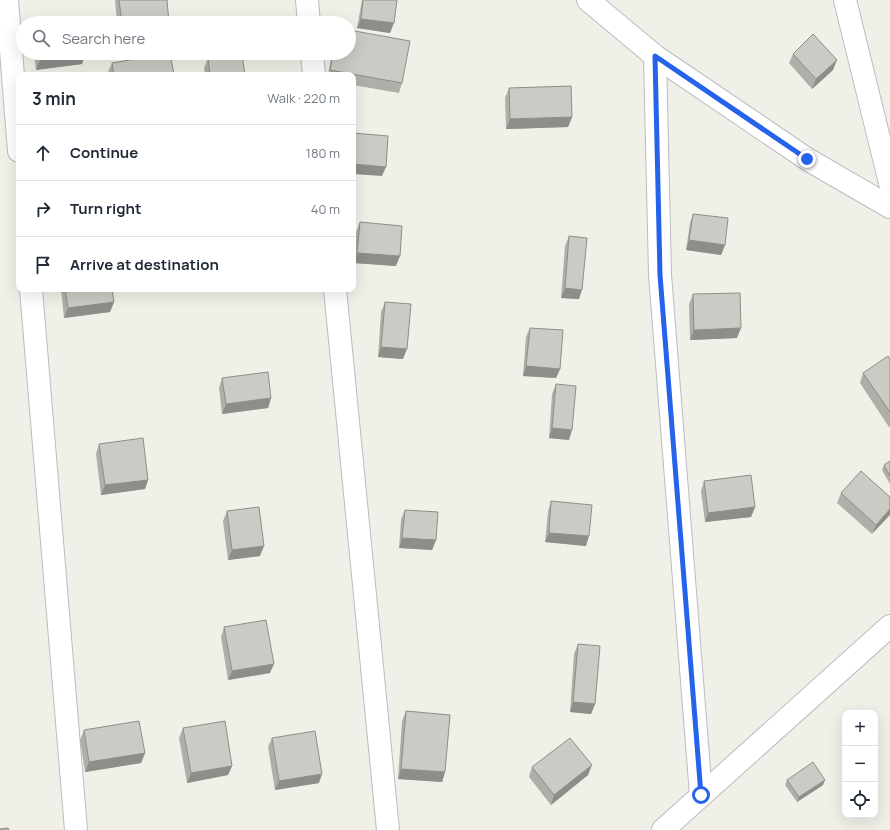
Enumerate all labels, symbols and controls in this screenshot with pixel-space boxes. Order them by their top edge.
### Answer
search box [16,16,356,60]
icon: search [30,27,52,49]
text: Search here [62,28,145,49]
text: 3 min [32,87,76,110]
text: Walk · 220 m [267,89,340,107]
icon: ahead [32,142,54,164]
text: Continue [70,142,138,163]
text: 180 m [306,144,340,162]
route end [798,150,816,168]
icon: right [32,198,54,220]
text: Turn right [70,198,141,219]
text: 40 m [311,200,340,218]
icon: arrive [32,254,54,276]
text: Arrive at destination [70,254,219,275]
map controls [842,710,878,818]
button: + [842,710,878,746]
button: − [842,746,878,782]
button: locate [842,782,878,818]
route start [692,786,710,804]

